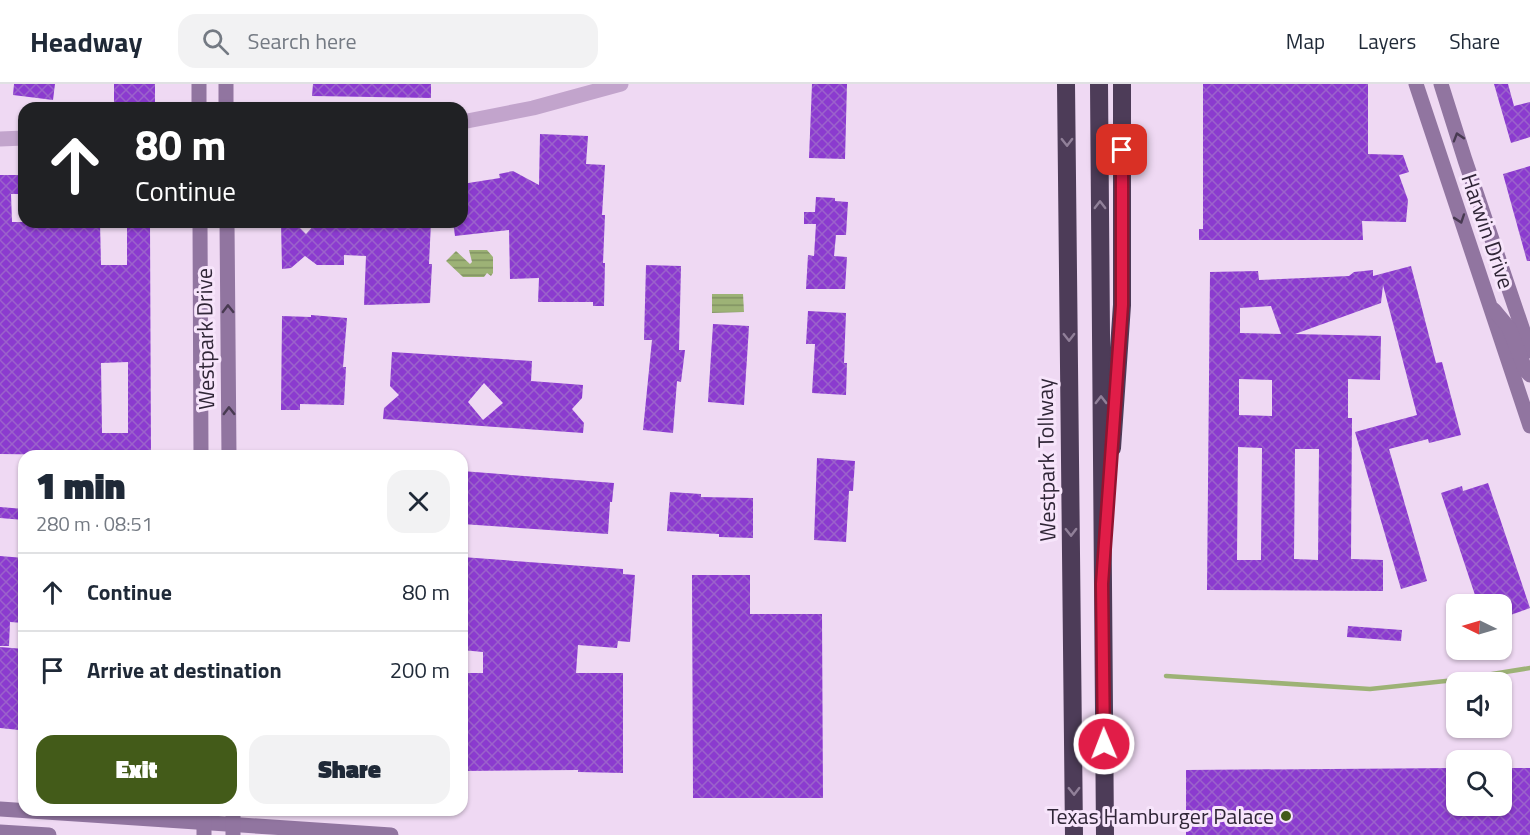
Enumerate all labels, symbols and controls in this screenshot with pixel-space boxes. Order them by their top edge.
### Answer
search box [178,14,598,68]
text: Headway [30,20,142,63]
text: Search here [247,24,357,58]
icon: search [199,25,232,58]
text: Map [1286,25,1325,57]
text: Layers [1358,25,1416,57]
text: Share [1449,25,1500,57]
text: 80 m [135,112,227,176]
pin [1096,124,1147,175]
icon: ahead [36,126,114,204]
one-way arrow [1453,132,1465,143]
icon: arrive [1105,133,1138,166]
one-way arrow [1061,138,1073,147]
street label: Harwin Drive [1452,169,1524,293]
text: Continue [135,170,236,211]
one-way arrow [1094,200,1106,209]
one-way arrow [1453,213,1466,224]
street label: Westpark Drive [187,268,223,410]
one-way arrow [221,304,234,313]
one-way arrow [1063,333,1075,342]
street label: Westpark Tollway [1028,378,1064,542]
one-way arrow [1095,395,1107,404]
one-way arrow [223,406,235,415]
text: 1 min [36,458,125,513]
button: close [387,470,450,533]
text: 280 m · 08:51 [36,508,153,539]
one-way arrow [1065,528,1077,537]
text: Continue [87,575,172,609]
text: 80 m [402,575,450,609]
icon: ahead [36,576,69,609]
north arrow [1446,594,1512,660]
map controls [1446,594,1512,816]
text: Arrive at destination [87,653,282,687]
text: 200 m [390,653,450,687]
icon: arrive [36,654,69,687]
button: sound [1446,672,1512,738]
position arrow [1072,712,1136,776]
button: Exit [36,735,237,804]
button: Share [249,735,450,804]
button: search [1446,750,1512,816]
one-way arrow [1068,786,1080,795]
place label: Texas Hamburger Palace [1047,799,1274,833]
marker: Texas Hamburger Palace [1279,809,1293,823]

